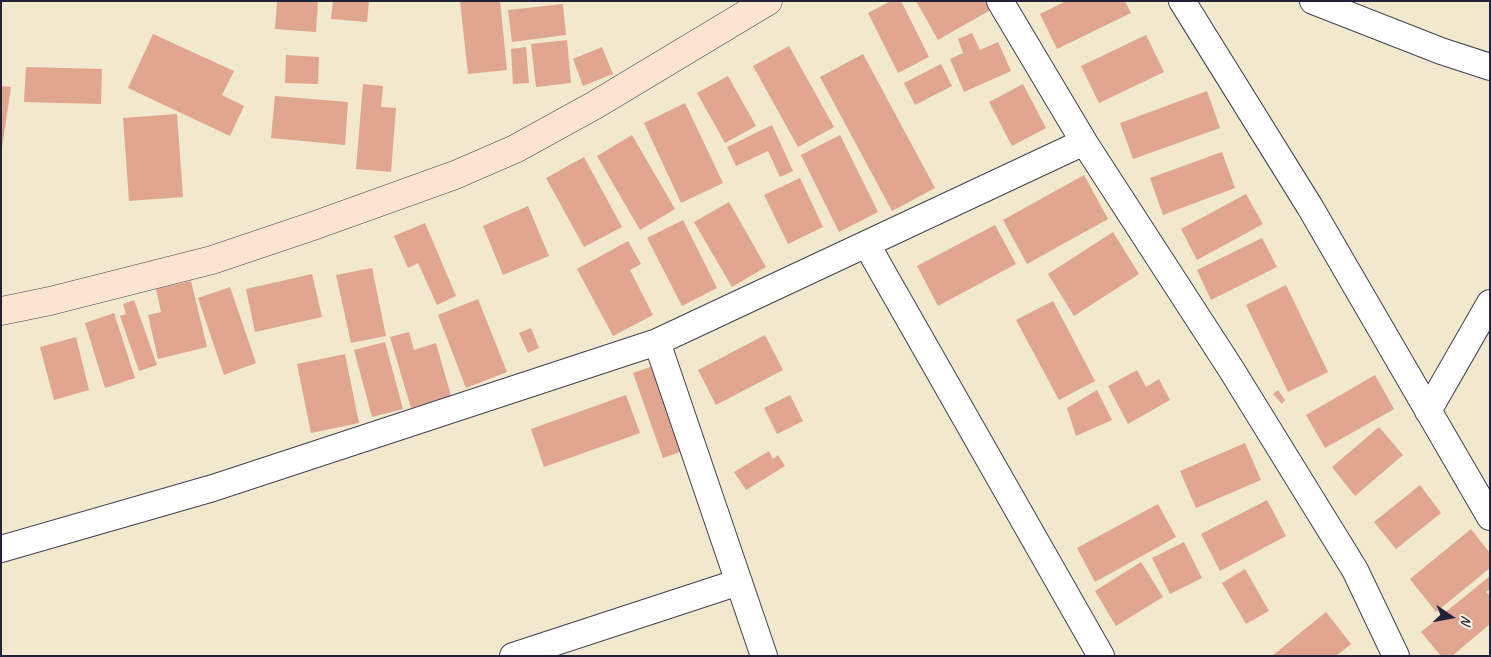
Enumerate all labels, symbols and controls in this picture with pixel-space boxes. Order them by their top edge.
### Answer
north arrow [1426,592,1476,642]
text: N [1457,614,1475,626]

